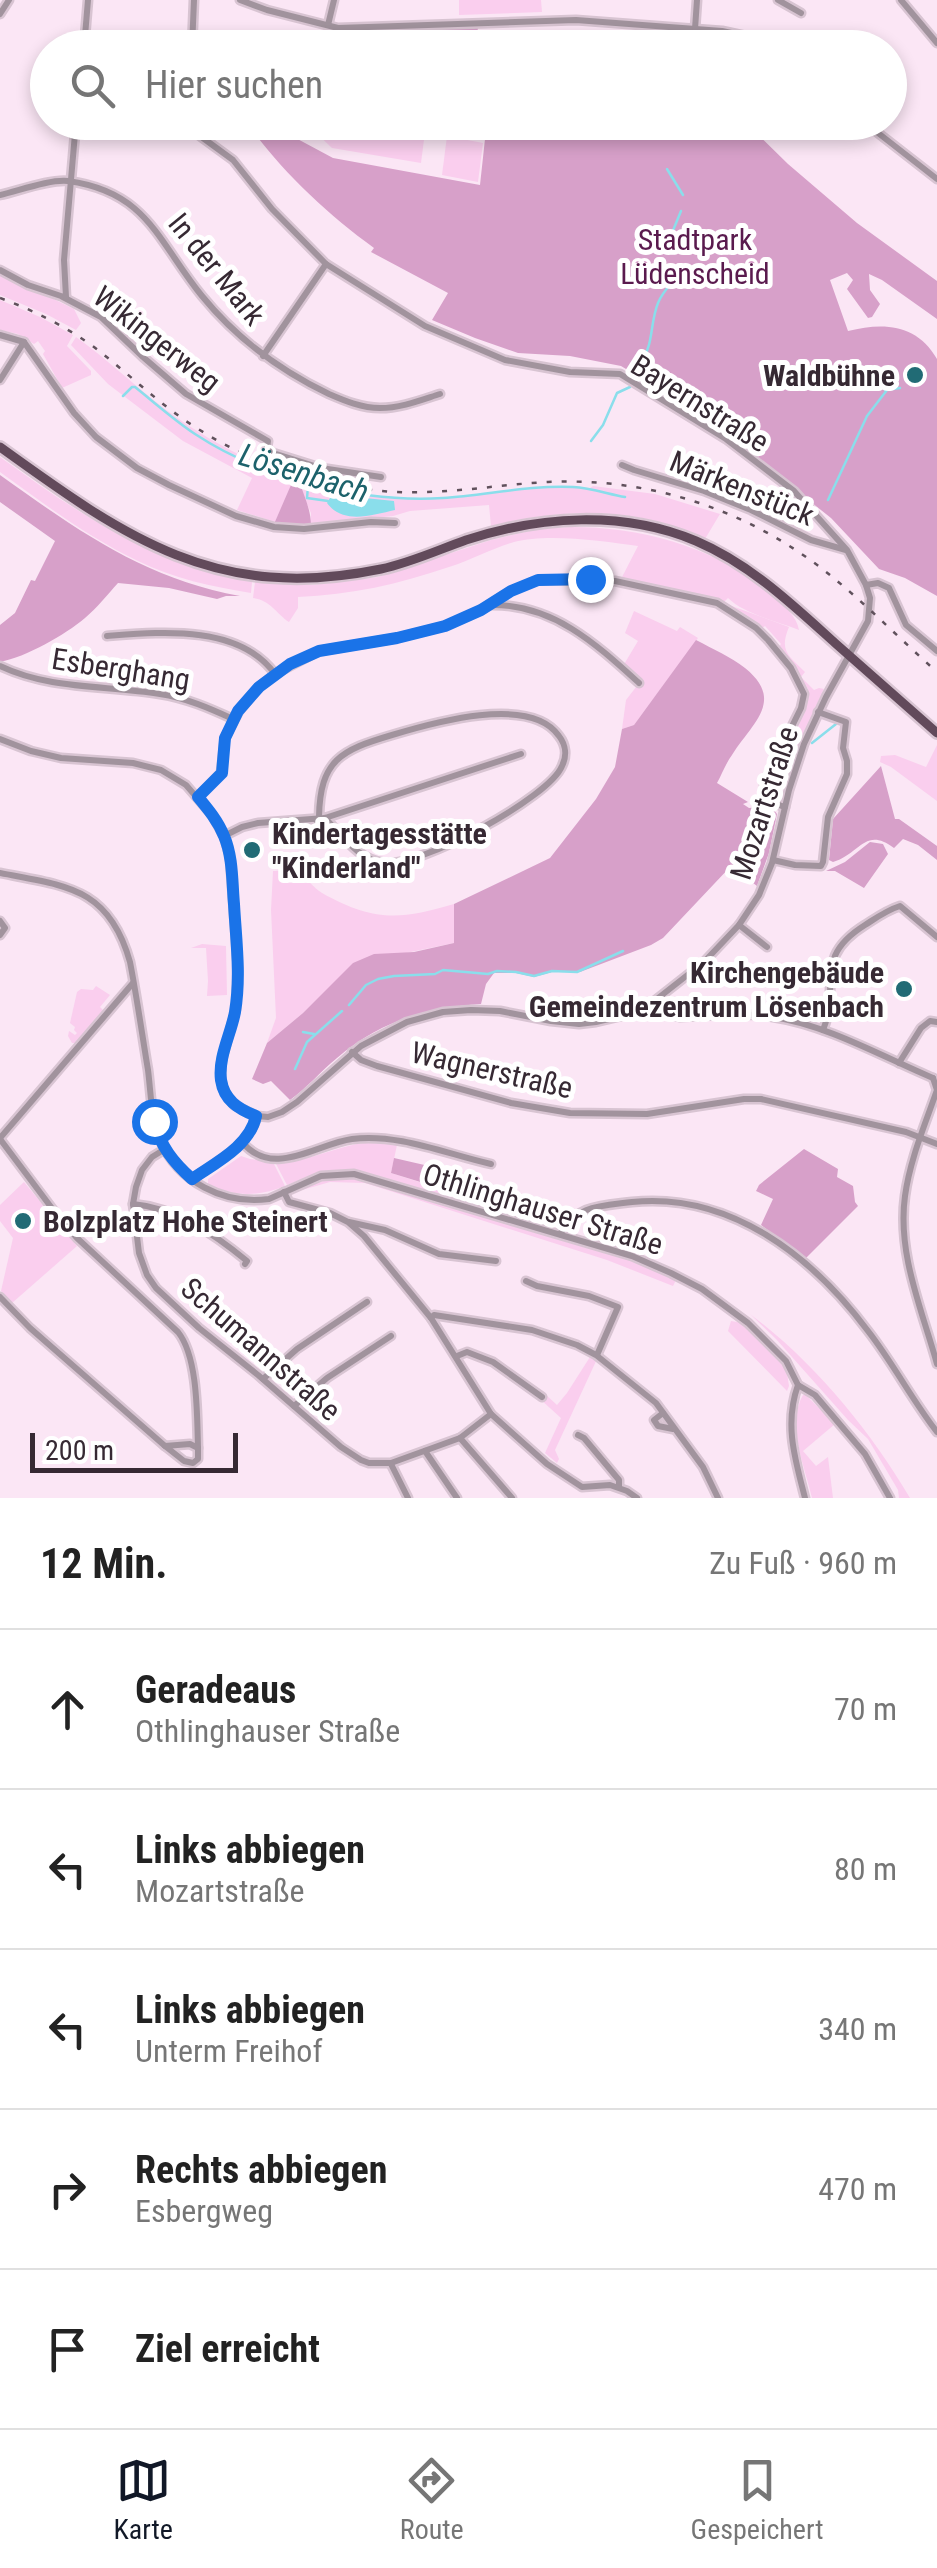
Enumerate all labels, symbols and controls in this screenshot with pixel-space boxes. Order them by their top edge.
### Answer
search box [30,30,907,140]
icon: search [65,58,120,113]
text: Hier suchen [145,63,323,107]
street label: In der Mark [161,206,273,332]
park label: Stadtpark Lüdenscheid [620,222,770,291]
street label: Wikingerweg [87,279,227,399]
street label: Bayernstraße [625,347,775,459]
place label: Waldbühne [763,358,895,393]
marker: Waldbühne [904,364,926,386]
water label: Lösenbach [235,435,373,511]
street label: Märkenstück [665,443,820,533]
route end [568,557,614,603]
street label: Esberghang [49,641,193,697]
street label: Mozartstraße [723,722,805,884]
place label: Kindertagesstätte "Kinderland" [272,816,487,885]
marker: Kindertagesstätte "Kinderland" [241,839,263,861]
place label: Kirchengebäude Gemeindezentrum Lösenbach [529,955,884,1024]
marker: Kirchengebäude Gemeindezentrum Lösenbach [893,978,915,1000]
street label: Wagnerstraße [408,1034,576,1106]
route start [132,1099,178,1145]
street label: Othlinghauser Straße [419,1156,667,1262]
place label: Bolzplatz Hohe Steinert [43,1204,328,1239]
marker: Bolzplatz Hohe Steinert [12,1210,34,1232]
street label: Schumannstraße [174,1270,348,1428]
scale bar [30,1428,238,1472]
text: 200 m [45,1434,114,1467]
text: 12 Min. [40,1539,167,1588]
text: Zu Fuß · 960 m [709,1544,897,1582]
text: Geradeaus [135,1668,296,1712]
icon: ahead [40,1682,95,1737]
text: 70 m [834,1690,897,1728]
text: Othlinghauser Straße [135,1712,400,1750]
text: Links abbiegen [135,1828,365,1872]
icon: left [40,1842,95,1897]
text: 80 m [834,1850,897,1888]
text: Mozartstraße [135,1872,305,1910]
text: Links abbiegen [135,1988,365,2032]
icon: left [40,2002,95,2057]
text: 340 m [818,2010,897,2048]
text: Unterm Freihof [135,2032,323,2070]
text: Rechts abbiegen [135,2148,387,2192]
icon: right [40,2162,95,2217]
text: 470 m [818,2170,897,2208]
text: Esbergweg [135,2192,273,2230]
icon: arrive [40,2322,95,2377]
text: Ziel erreicht [135,2327,320,2371]
tab: Karte [113,2453,173,2546]
tab: Route [400,2453,464,2546]
tab: Gespeichert [691,2453,824,2546]

